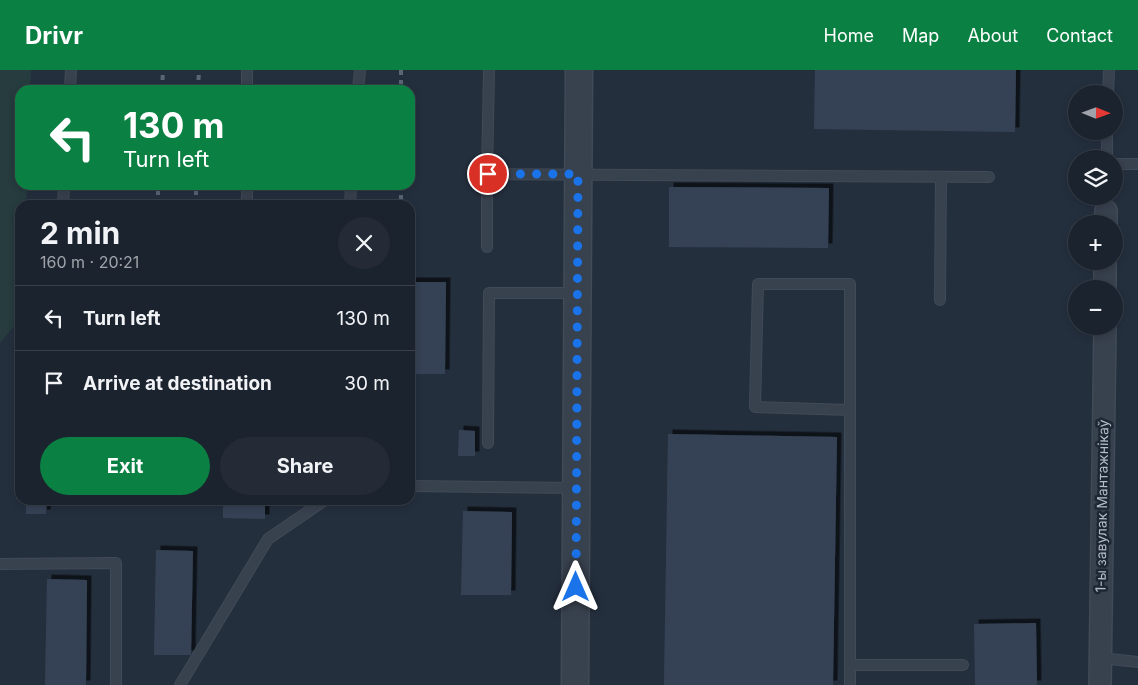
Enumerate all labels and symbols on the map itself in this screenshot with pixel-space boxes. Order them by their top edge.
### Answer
north arrow [1068,85,1122,140]
pin [467,153,509,195]
street label: 1-ы завулак Мантажнікаў [1091,419,1112,593]
position arrow [549,560,601,612]

